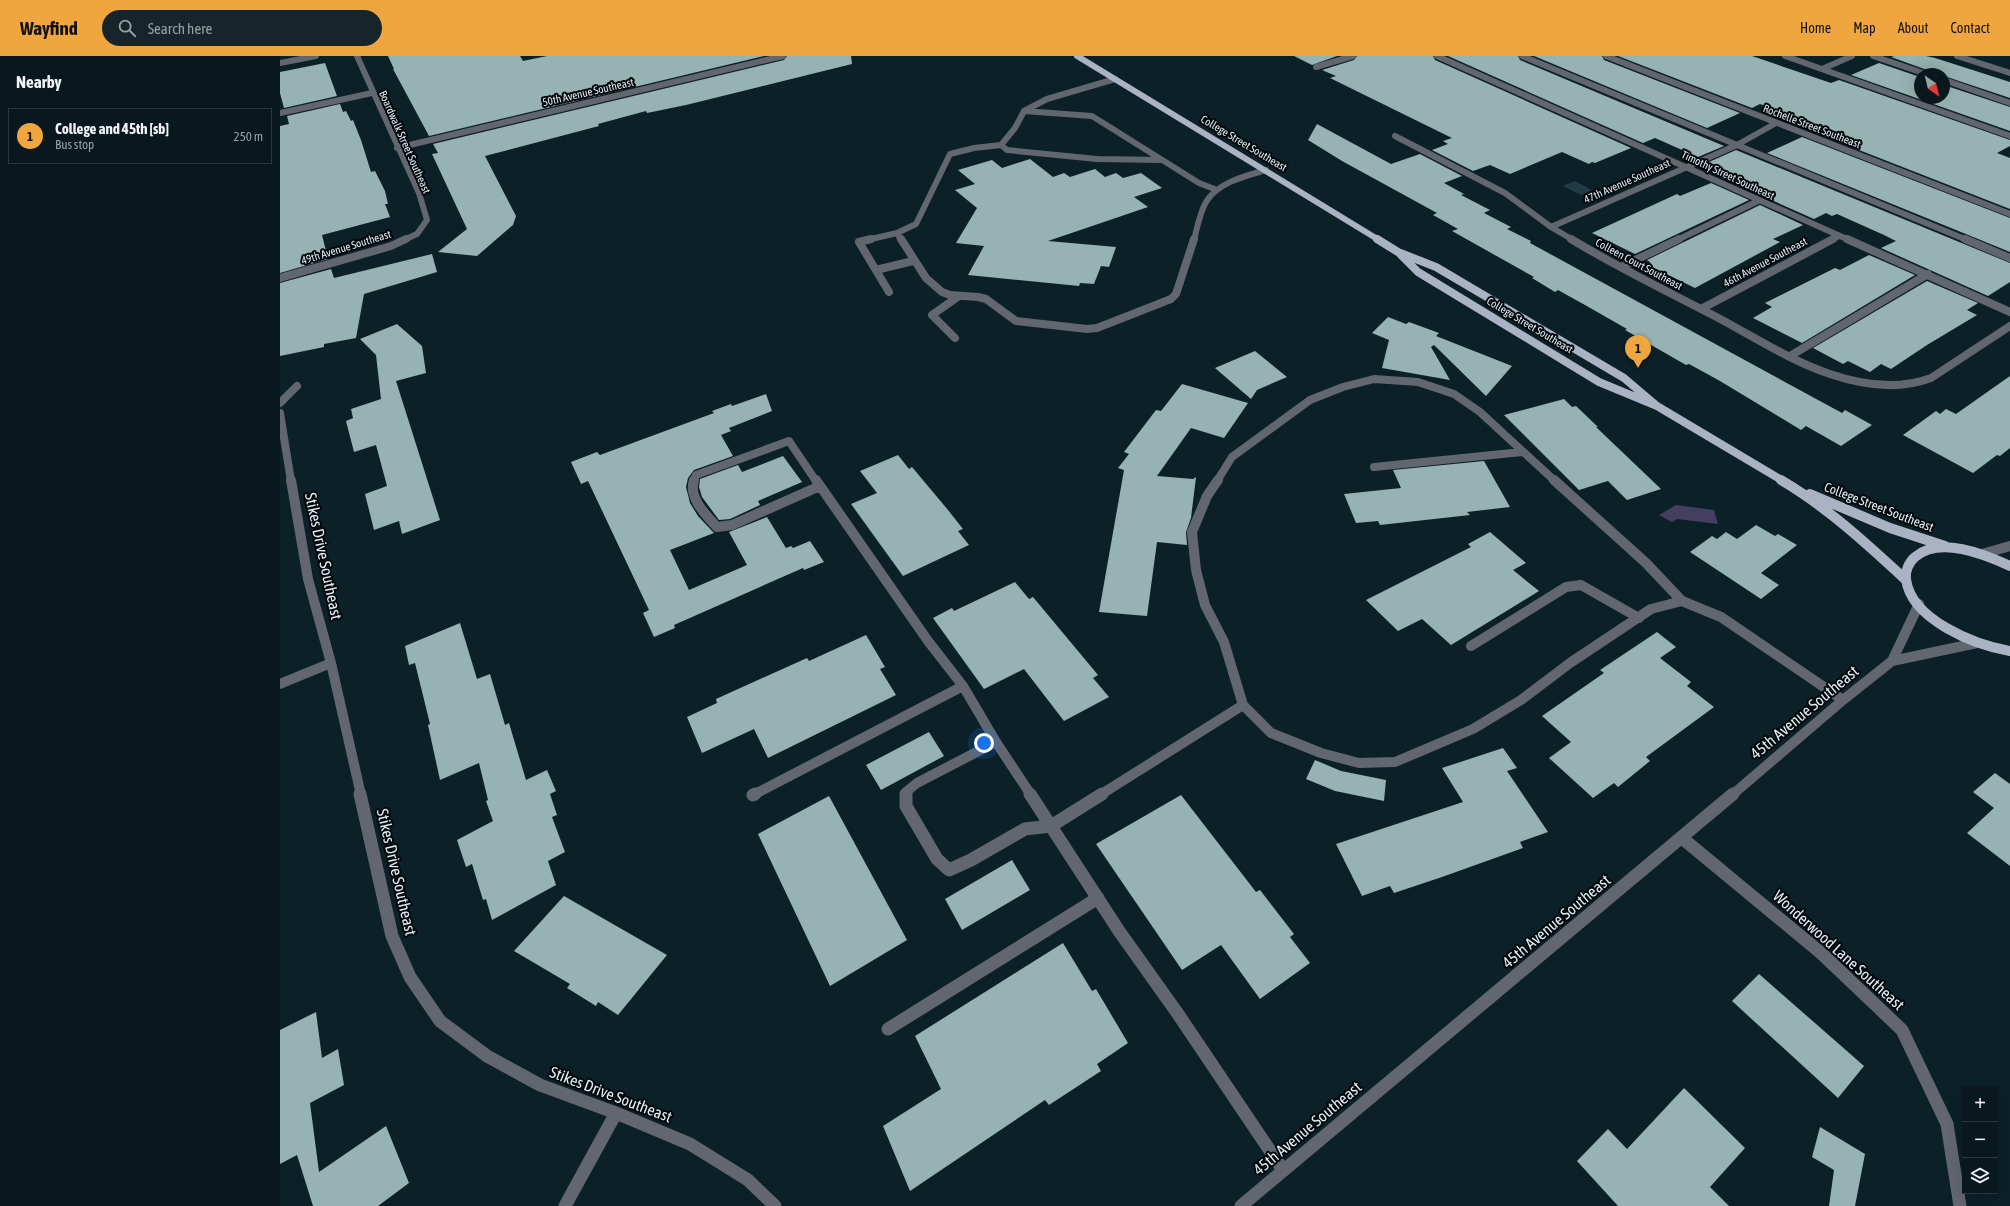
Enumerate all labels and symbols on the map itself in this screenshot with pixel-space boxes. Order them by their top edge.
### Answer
north arrow [1914,68,1950,104]
street label: 50th Avenue Southeast [541,76,635,108]
street label: Boardwalk Street Southeast [377,89,433,195]
street label: Rochelle Street Southeast [1761,102,1863,150]
street label: College Street Southeast [1199,113,1289,173]
street label: Timothy Street Southeast [1680,148,1776,202]
street label: 47th Avenue Southeast [1582,157,1672,205]
street label: 49th Avenue Southeast [300,228,392,266]
street label: 46th Avenue Southeast [1721,235,1809,289]
street label: Colleen Court Southeast [1594,236,1684,292]
street label: College Street Southeast [1485,295,1575,355]
pin: 1 [1625,335,1651,368]
street label: College Street Southeast [1822,479,1936,535]
street label: Stikes Drive Southeast [302,491,346,622]
street label: 45th Avenue Southeast [1746,661,1862,762]
your location [974,733,994,753]
street label: Stikes Drive Southeast [374,807,420,937]
street label: 45th Avenue Southeast [1498,870,1614,971]
street label: Wonderwood Lane Southeast [1770,886,1909,1014]
street label: Stikes Drive Southeast [547,1062,675,1126]
street label: 45th Avenue Southeast [1249,1077,1365,1178]

